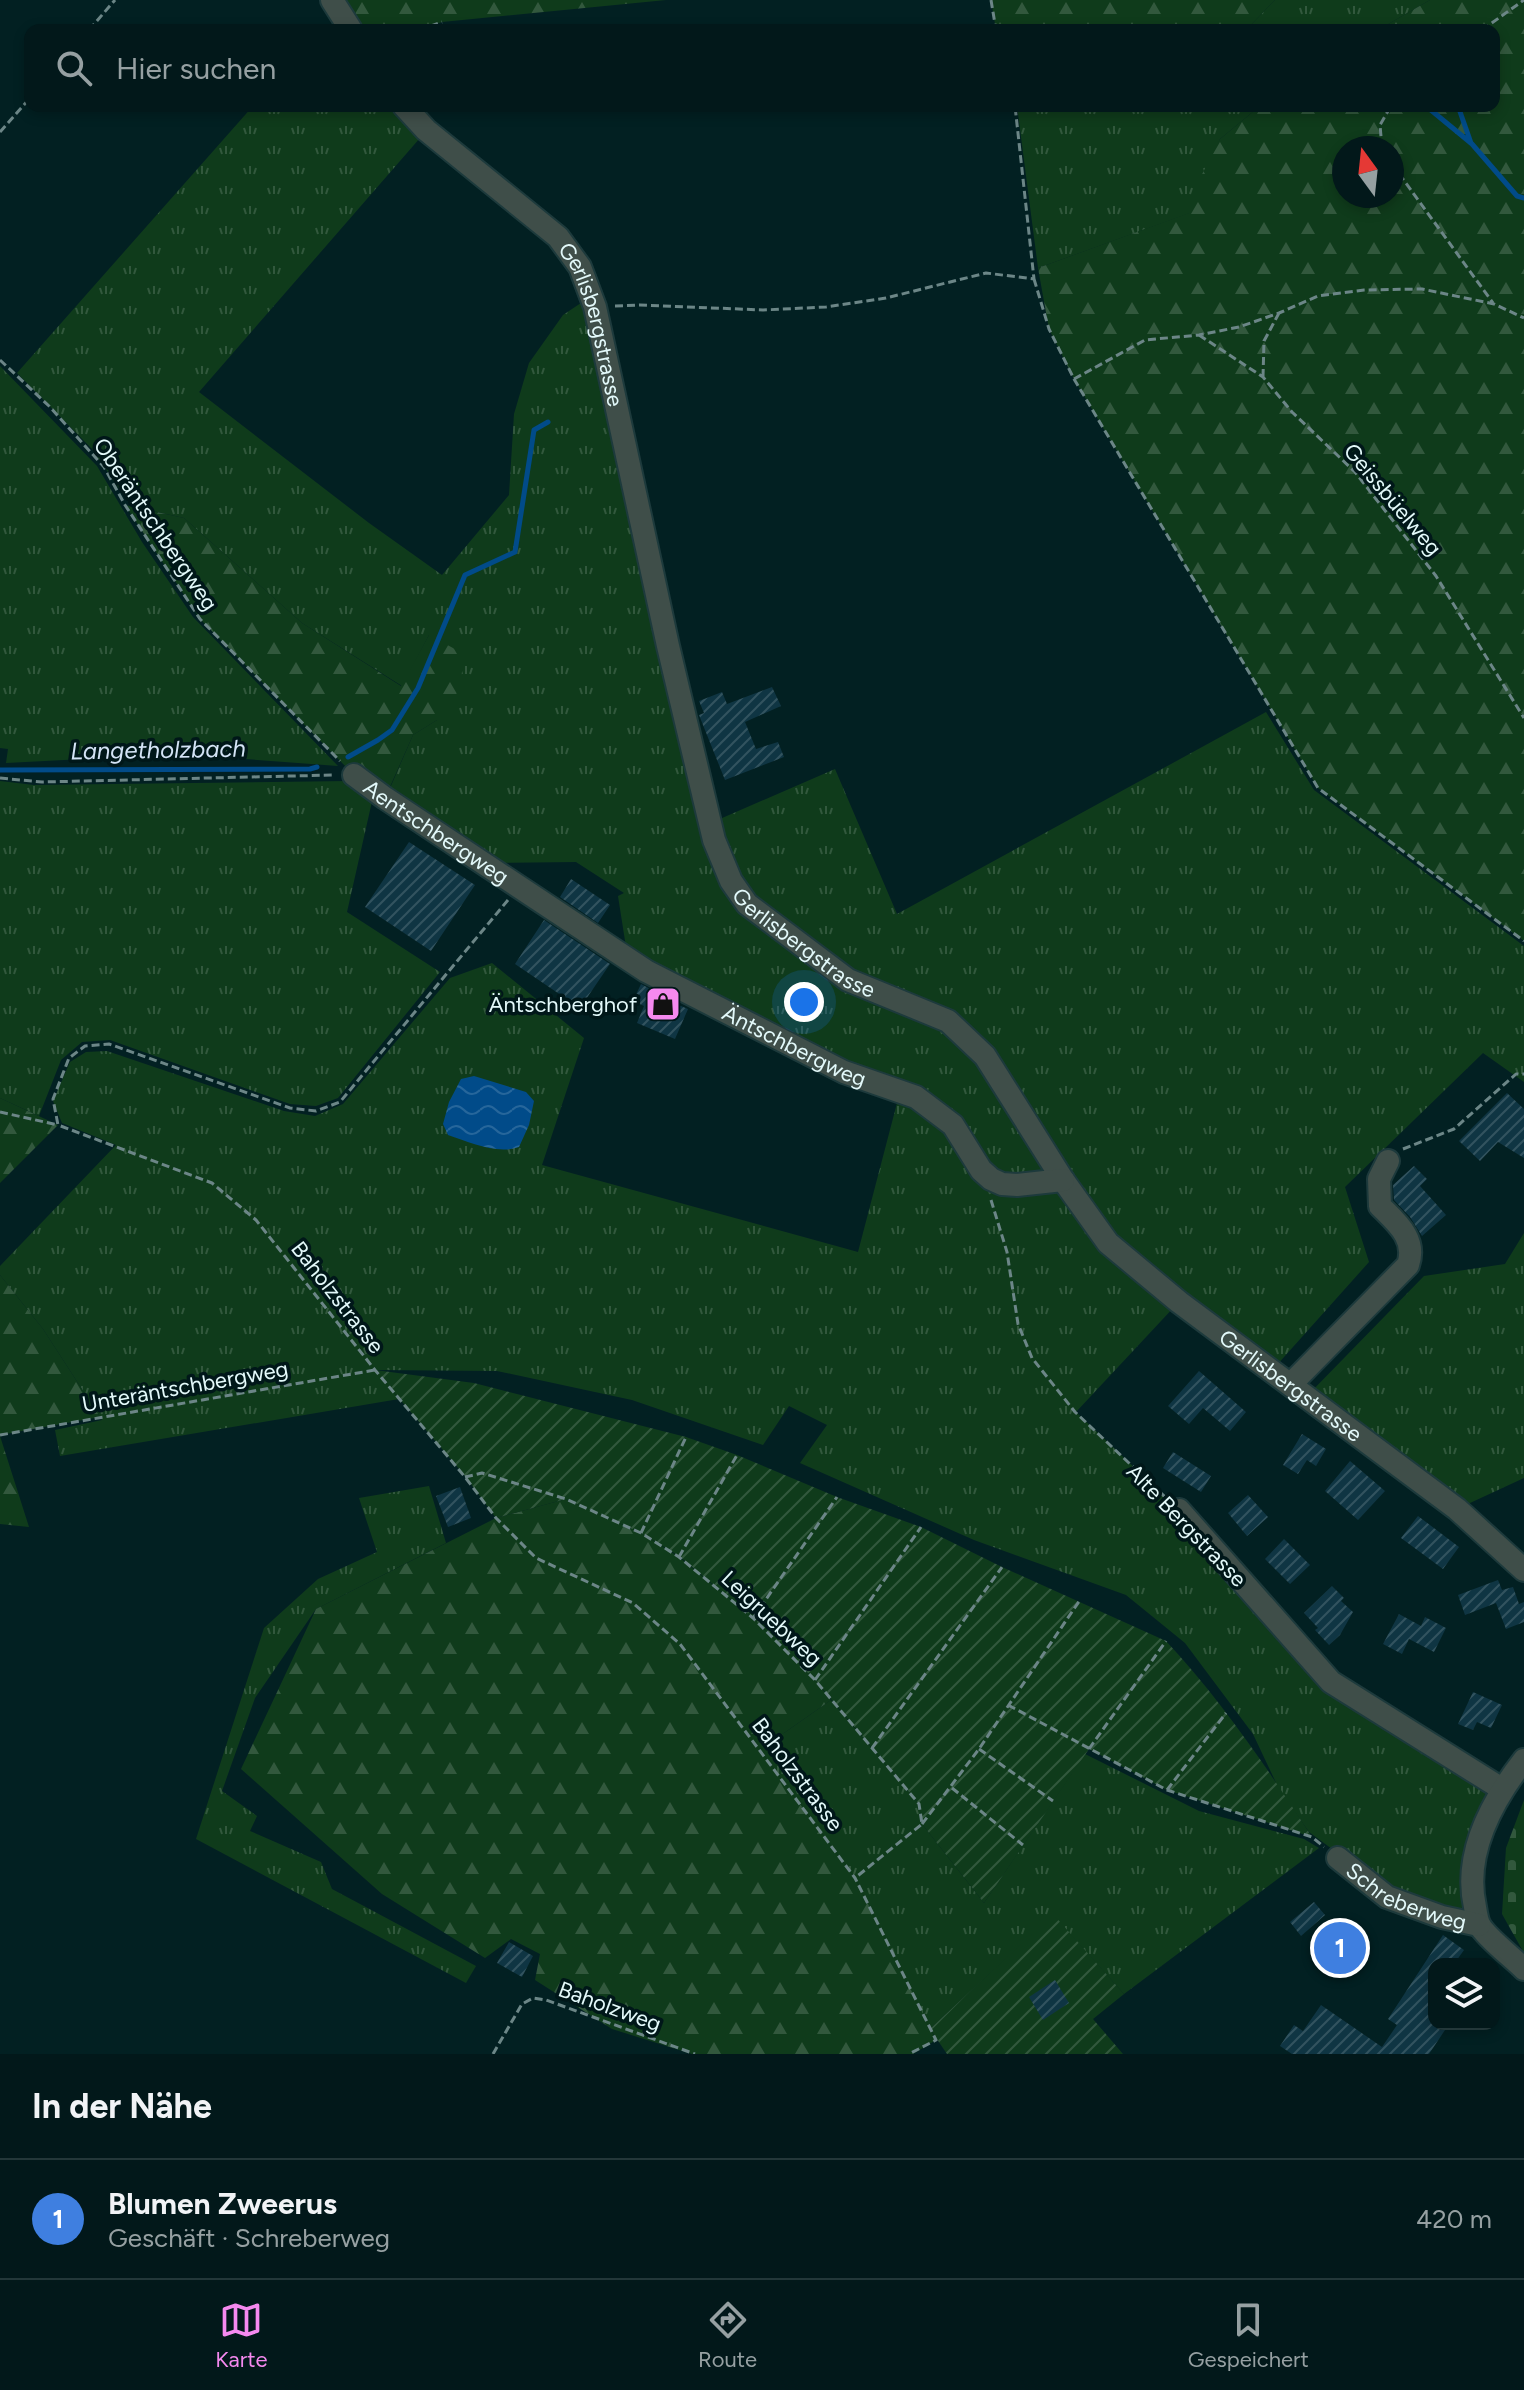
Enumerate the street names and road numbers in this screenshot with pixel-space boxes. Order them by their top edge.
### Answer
street label: Gerlisbergstrasse [552,237,629,409]
street label: Oberäntschbergweg [88,433,223,616]
street label: Geissbüelweg [1338,438,1447,561]
street label: Aentschbergweg [358,774,514,890]
street label: Gerlisbergstrasse [726,883,879,1004]
street label: Äntschbergweg [718,999,870,1093]
street label: Baholzstrasse [285,1236,390,1359]
street label: Gerlisbergstrasse [1214,1324,1367,1448]
street label: Unteräntschbergweg [80,1355,290,1418]
street label: Alte Bergstrasse [1121,1458,1252,1593]
street label: Leigruebweg [716,1565,828,1672]
street label: Baholzstrasse [746,1712,849,1836]
street label: Schreberweg [1340,1857,1469,1936]
street label: Baholzweg [555,1975,665,2037]

